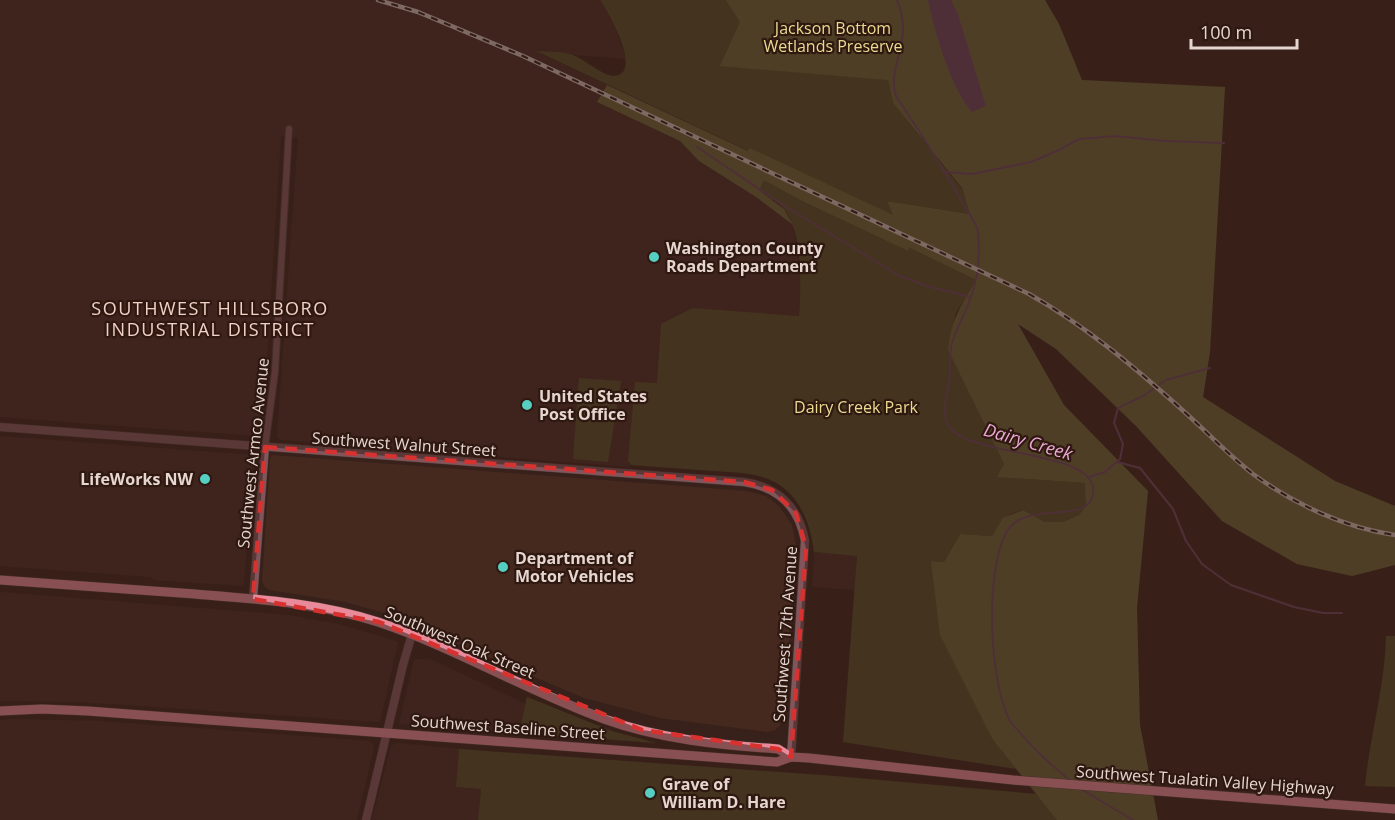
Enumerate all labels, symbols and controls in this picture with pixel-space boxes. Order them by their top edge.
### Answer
scale bar [1191,12,1298,50]
park label: Jackson Bottom Wetlands Preserve [763,17,903,57]
text: 100 m [1200,20,1252,44]
place label: Washington County Roads Department [666,237,824,277]
marker: Washington County Roads Department [647,250,661,264]
district label: SOUTHWEST HILLSBORO INDUSTRIAL DISTRICT [91,296,329,341]
street label: Southwest Armco Avenue [232,357,274,549]
place label: United States Post Office [539,385,647,425]
park label: Dairy Creek Park [794,396,919,418]
marker: United States Post Office [520,398,534,412]
water label: Dairy Creek [981,417,1077,465]
street label: Southwest Walnut Street [311,427,497,461]
place label: LifeWorks NW [80,468,194,490]
marker: LifeWorks NW [198,472,212,486]
street label: Southwest 17th Avenue [768,545,802,723]
place label: Department of Motor Vehicles [515,547,634,587]
marker: Department of Motor Vehicles [496,560,510,574]
street label: Southwest Oak Street [382,600,539,684]
street label: Southwest Baseline Street [410,709,606,745]
street label: Southwest Tualatin Valley Highway [1076,760,1335,800]
place label: Grave of William D. Hare [662,773,786,813]
marker: Grave of William D. Hare [643,786,657,800]

